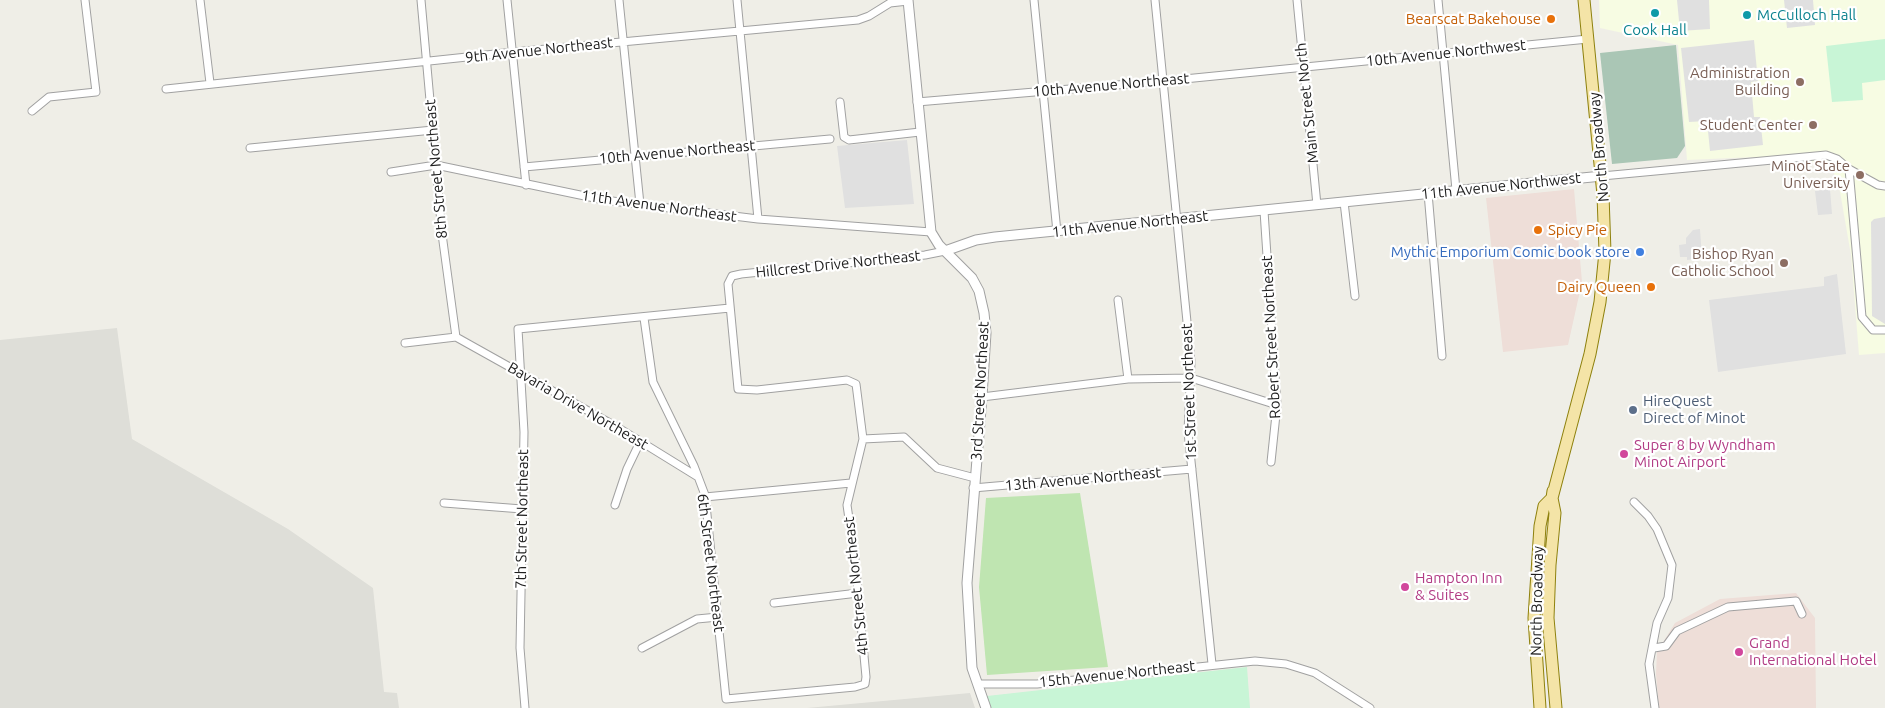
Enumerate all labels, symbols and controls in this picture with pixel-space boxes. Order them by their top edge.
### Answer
place label: McCulloch Hall [1757,6,1856,24]
marker: Cook Hall [1649,7,1661,19]
marker: McCulloch Hall [1741,9,1753,21]
place label: Bearscat Bakehouse [1406,10,1541,28]
marker: Bearscat Bakehouse [1545,13,1557,25]
place label: Cook Hall [1623,21,1687,39]
street label: 9th Avenue Northeast [464,33,614,67]
street label: 10th Avenue Northwest [1365,36,1527,70]
street label: Main Street North [1292,42,1322,164]
place label: Administration Building [1690,64,1790,99]
street label: 10th Avenue Northeast [1032,69,1190,101]
marker: Administration Building [1794,76,1806,88]
street label: North Broadway [1585,91,1613,203]
street label: 8th Street Northeast [421,99,451,239]
place label: Student Center [1700,116,1803,134]
marker: Student Center [1807,119,1819,131]
street label: 10th Avenue Northeast [598,136,756,168]
place label: Minot State University [1771,157,1850,192]
street label: 11th Avenue Northwest [1420,169,1582,203]
marker: Minot State University [1854,169,1866,181]
street label: 11th Avenue Northeast [580,186,738,226]
street label: 11th Avenue Northeast [1051,207,1209,241]
place label: Spicy Pie [1548,221,1607,239]
marker: Spicy Pie [1532,224,1544,236]
place label: Mythic Emporium Comic book store [1391,243,1630,261]
place label: Bishop Ryan Catholic School [1671,245,1774,280]
street label: Hillcrest Drive Northeast [755,246,921,282]
marker: Mythic Emporium Comic book store [1634,246,1646,258]
street label: Robert Street Northeast [1258,255,1284,419]
marker: Bishop Ryan Catholic School [1778,257,1790,269]
place label: Dairy Queen [1557,278,1641,296]
marker: Dairy Queen [1645,281,1657,293]
street label: 3rd Street Northeast [967,321,993,461]
street label: 1st Street Northeast [1178,323,1200,461]
street label: Bavaria Drive Northeast [504,358,652,454]
place label: HireQuest Direct of Minot [1643,392,1745,427]
marker: HireQuest Direct of Minot [1627,404,1639,416]
place label: Super 8 by Wyndham Minot Airport [1634,436,1776,471]
marker: Super 8 by Wyndham Minot Airport [1618,448,1630,460]
street label: 7th Street Northeast [512,449,532,589]
street label: 13th Avenue Northeast [1004,463,1162,495]
street label: 6th Street Northeast [694,493,728,633]
street label: 4th Street Northeast [840,516,872,656]
street label: North Broadway [1527,546,1547,656]
place label: Hampton Inn & Suites [1415,569,1502,604]
marker: Hampton Inn & Suites [1399,581,1411,593]
place label: Grand International Hotel [1749,634,1877,669]
marker: Grand International Hotel [1733,646,1745,658]
street label: 15th Avenue Northeast [1038,657,1196,691]

